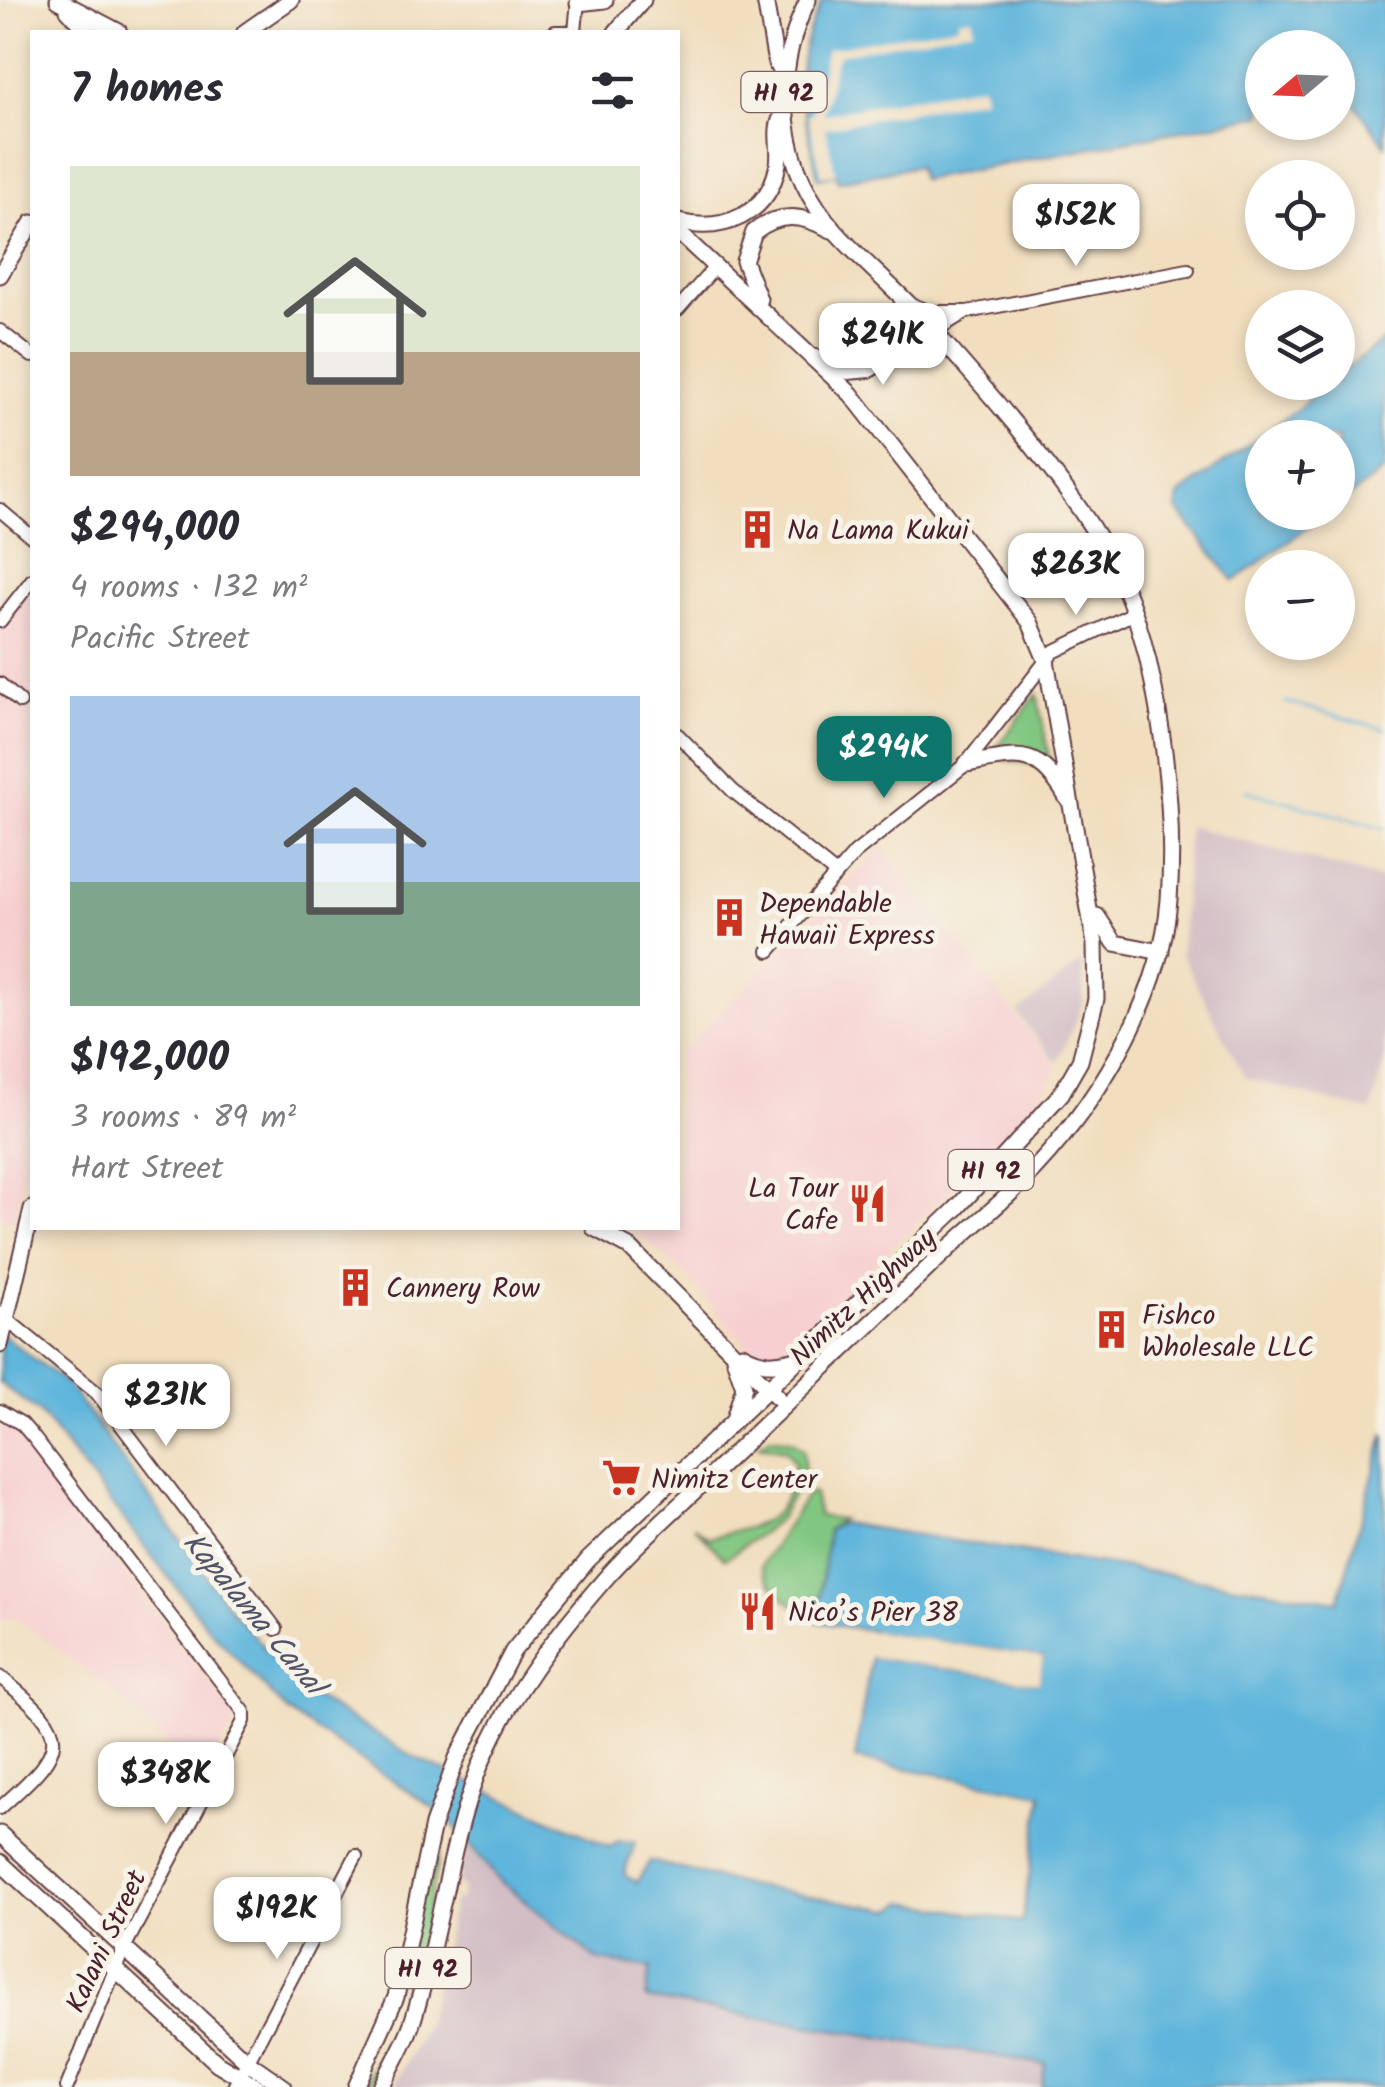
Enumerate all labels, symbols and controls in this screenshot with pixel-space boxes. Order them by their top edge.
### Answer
north arrow [1245,30,1355,140]
map controls [1245,30,1355,660]
text: 7 homes [70,57,223,124]
icon: filters [585,63,640,118]
road number: HI 92 [742,72,826,112]
button: locate [1245,160,1355,270]
pin: $152K [1006,184,1146,269]
text: $152K [1035,191,1117,242]
icon: home [265,231,445,411]
button: layers [1245,290,1355,400]
pin: $241K [813,303,953,388]
text: $241K [841,310,925,361]
button: + [1245,420,1355,530]
text: $294,000 [70,496,239,563]
building icon: Na Lama Kukui [736,508,778,550]
place label: Na Lama Kukui [787,509,970,554]
pin: $263K [1006,533,1146,618]
text: $263K [1030,540,1122,591]
button: − [1245,550,1355,660]
text: 4 rooms · 132 m² [70,563,307,614]
text: Pacific Street [70,614,249,665]
pin: $294K [814,716,954,801]
text: $294K [839,723,929,774]
icon: home [265,761,445,941]
place label: Dependable Hawaii Express [759,882,935,959]
building icon: Dependable Hawaii Express [708,897,750,939]
text: $192,000 [70,1026,229,1093]
text: 3 rooms · 89 m² [70,1093,296,1144]
text: Hart Street [70,1144,223,1195]
road number: HI 92 [948,1150,1034,1190]
place label: La Tour Cafe [748,1167,840,1244]
restaurant icon: La Tour Cafe [847,1182,889,1224]
street label: Nimitz Highway [780,1217,948,1378]
building icon: Cannery Row [335,1266,377,1308]
place label: Cannery Row [386,1267,540,1312]
place label: Fishco Wholesale LLC [1142,1294,1314,1371]
building icon: Fishco Wholesale LLC [1091,1309,1133,1351]
pin: $231K [96,1364,236,1449]
text: $231K [124,1371,208,1422]
supermarket icon: Nimitz Center [600,1457,642,1499]
place label: Nimitz Center [651,1458,819,1503]
water label: Kapalama Canal [169,1522,339,1711]
restaurant icon: Nico’s Pier 38 [737,1590,779,1632]
place label: Nico’s Pier 38 [788,1591,958,1636]
pin: $348K [96,1742,236,1827]
text: $348K [120,1749,212,1800]
street label: Kalani Street [54,1862,161,2021]
pin: $192K [207,1877,347,1962]
text: $192K [236,1884,318,1935]
road number: HI 92 [386,1948,470,1988]

